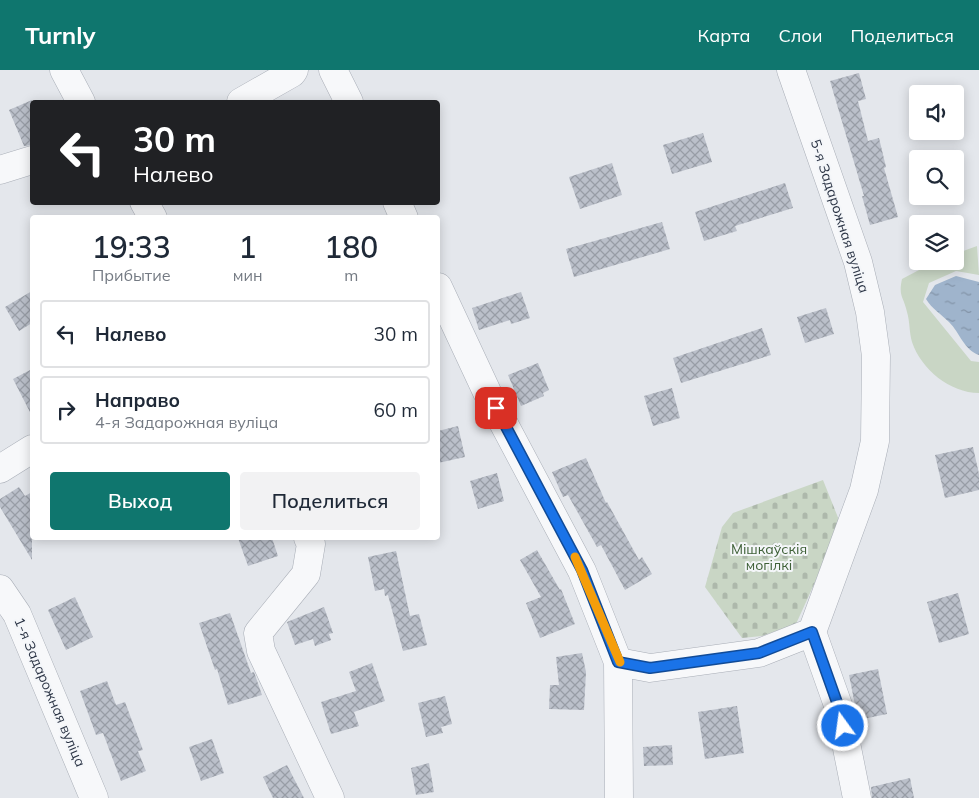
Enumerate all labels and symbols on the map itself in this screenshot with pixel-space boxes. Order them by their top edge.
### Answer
street label: 5-я Задарожная вуліца [807,137,873,295]
pin [475,387,517,429]
park label: Мішкаўскія могілкі [731,540,807,574]
street label: 1-я Задарожная вуліца [10,615,90,769]
position arrow [816,699,868,751]

